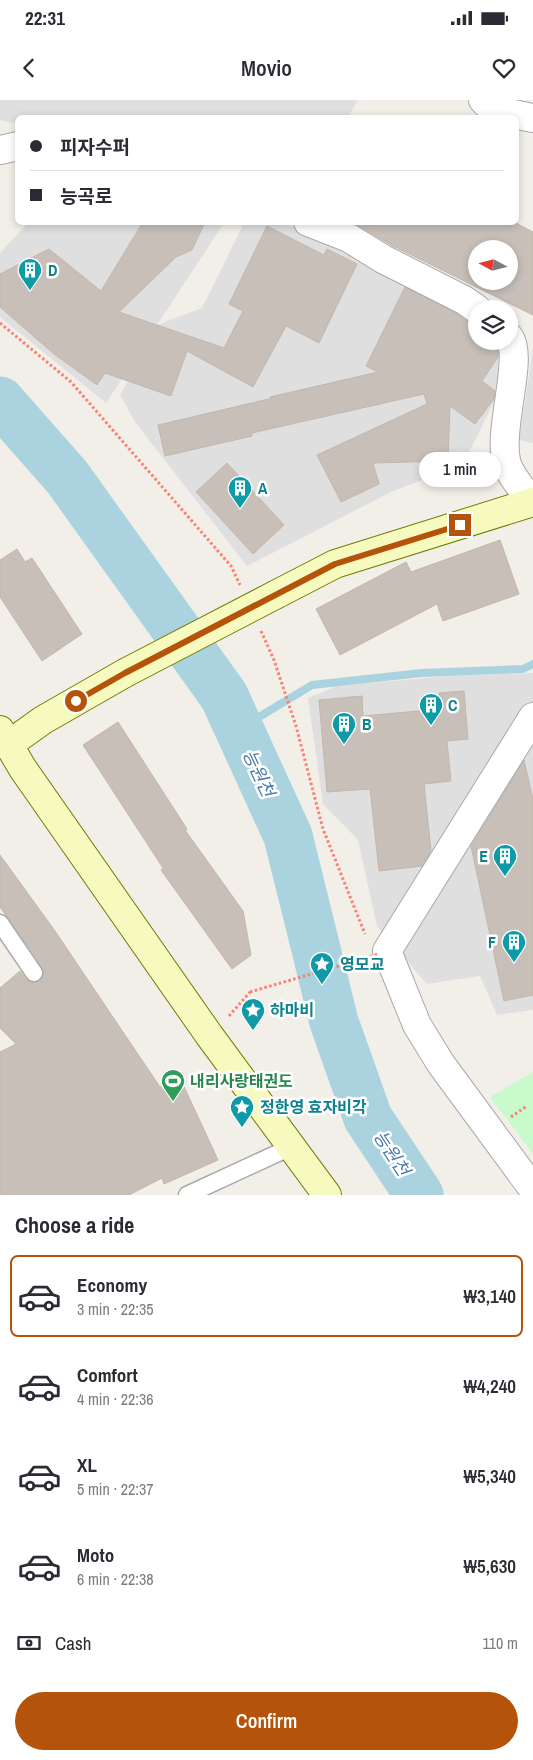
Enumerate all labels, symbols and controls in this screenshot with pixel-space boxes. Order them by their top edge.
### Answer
text: 22:31 [25,5,65,31]
text: Movio [241,53,292,83]
icon: back [15,54,43,82]
icon: heart [490,54,518,82]
text: 피자수퍼 [60,134,130,160]
text: 능곡로 [60,183,112,209]
north arrow [468,240,518,290]
map controls [468,240,518,350]
building icon: D [17,257,43,291]
place label: D [48,259,57,281]
button: layers [468,300,518,350]
callout: 1 min [419,452,501,488]
text: 1 min [443,458,477,480]
building icon: A [227,475,253,509]
place label: A [258,477,268,499]
route end [449,514,471,536]
route start [65,690,87,712]
building icon: C [418,692,444,726]
place label: C [448,694,457,716]
building icon: B [331,711,357,745]
place label: B [362,713,371,735]
water label: 능원천 [237,745,282,803]
building icon: E [492,843,518,877]
place label: E [479,845,488,867]
building icon: F [501,929,527,963]
place label: F [488,931,496,953]
place icon: 영모교 [309,951,335,985]
place label: 영모교 [340,953,384,975]
place icon: 하마비 [240,997,266,1031]
place label: 하마비 [270,999,314,1021]
sports icon: 내리사랑태권도 [160,1068,186,1102]
place label: 내리사랑태권도 [190,1070,293,1092]
place icon: 정한영 효자비각 [229,1094,255,1128]
place label: 정한영 효자비각 [260,1096,367,1118]
water label: 능원천 [368,1125,417,1183]
text: Choose a ride [15,1210,134,1240]
text: Economy [77,1272,147,1298]
icon: car [17,1274,62,1319]
text: ₩3,140 [464,1283,516,1309]
text: 3 min · 22:35 [77,1298,154,1320]
text: Comfort [77,1362,138,1388]
icon: car [17,1364,62,1409]
text: ₩4,240 [464,1373,516,1399]
text: 4 min · 22:36 [77,1388,154,1410]
text: XL [77,1452,97,1478]
icon: car [17,1454,62,1499]
text: ₩5,340 [464,1463,516,1489]
text: 5 min · 22:37 [77,1478,154,1500]
text: Moto [77,1542,114,1568]
icon: car [17,1544,62,1589]
text: ₩5,630 [464,1553,516,1579]
text: 6 min · 22:38 [77,1568,154,1590]
icon: cash [15,1629,43,1657]
text: Cash [55,1630,91,1656]
text: 110 m [482,1632,518,1654]
button: Confirm [15,1692,518,1750]

